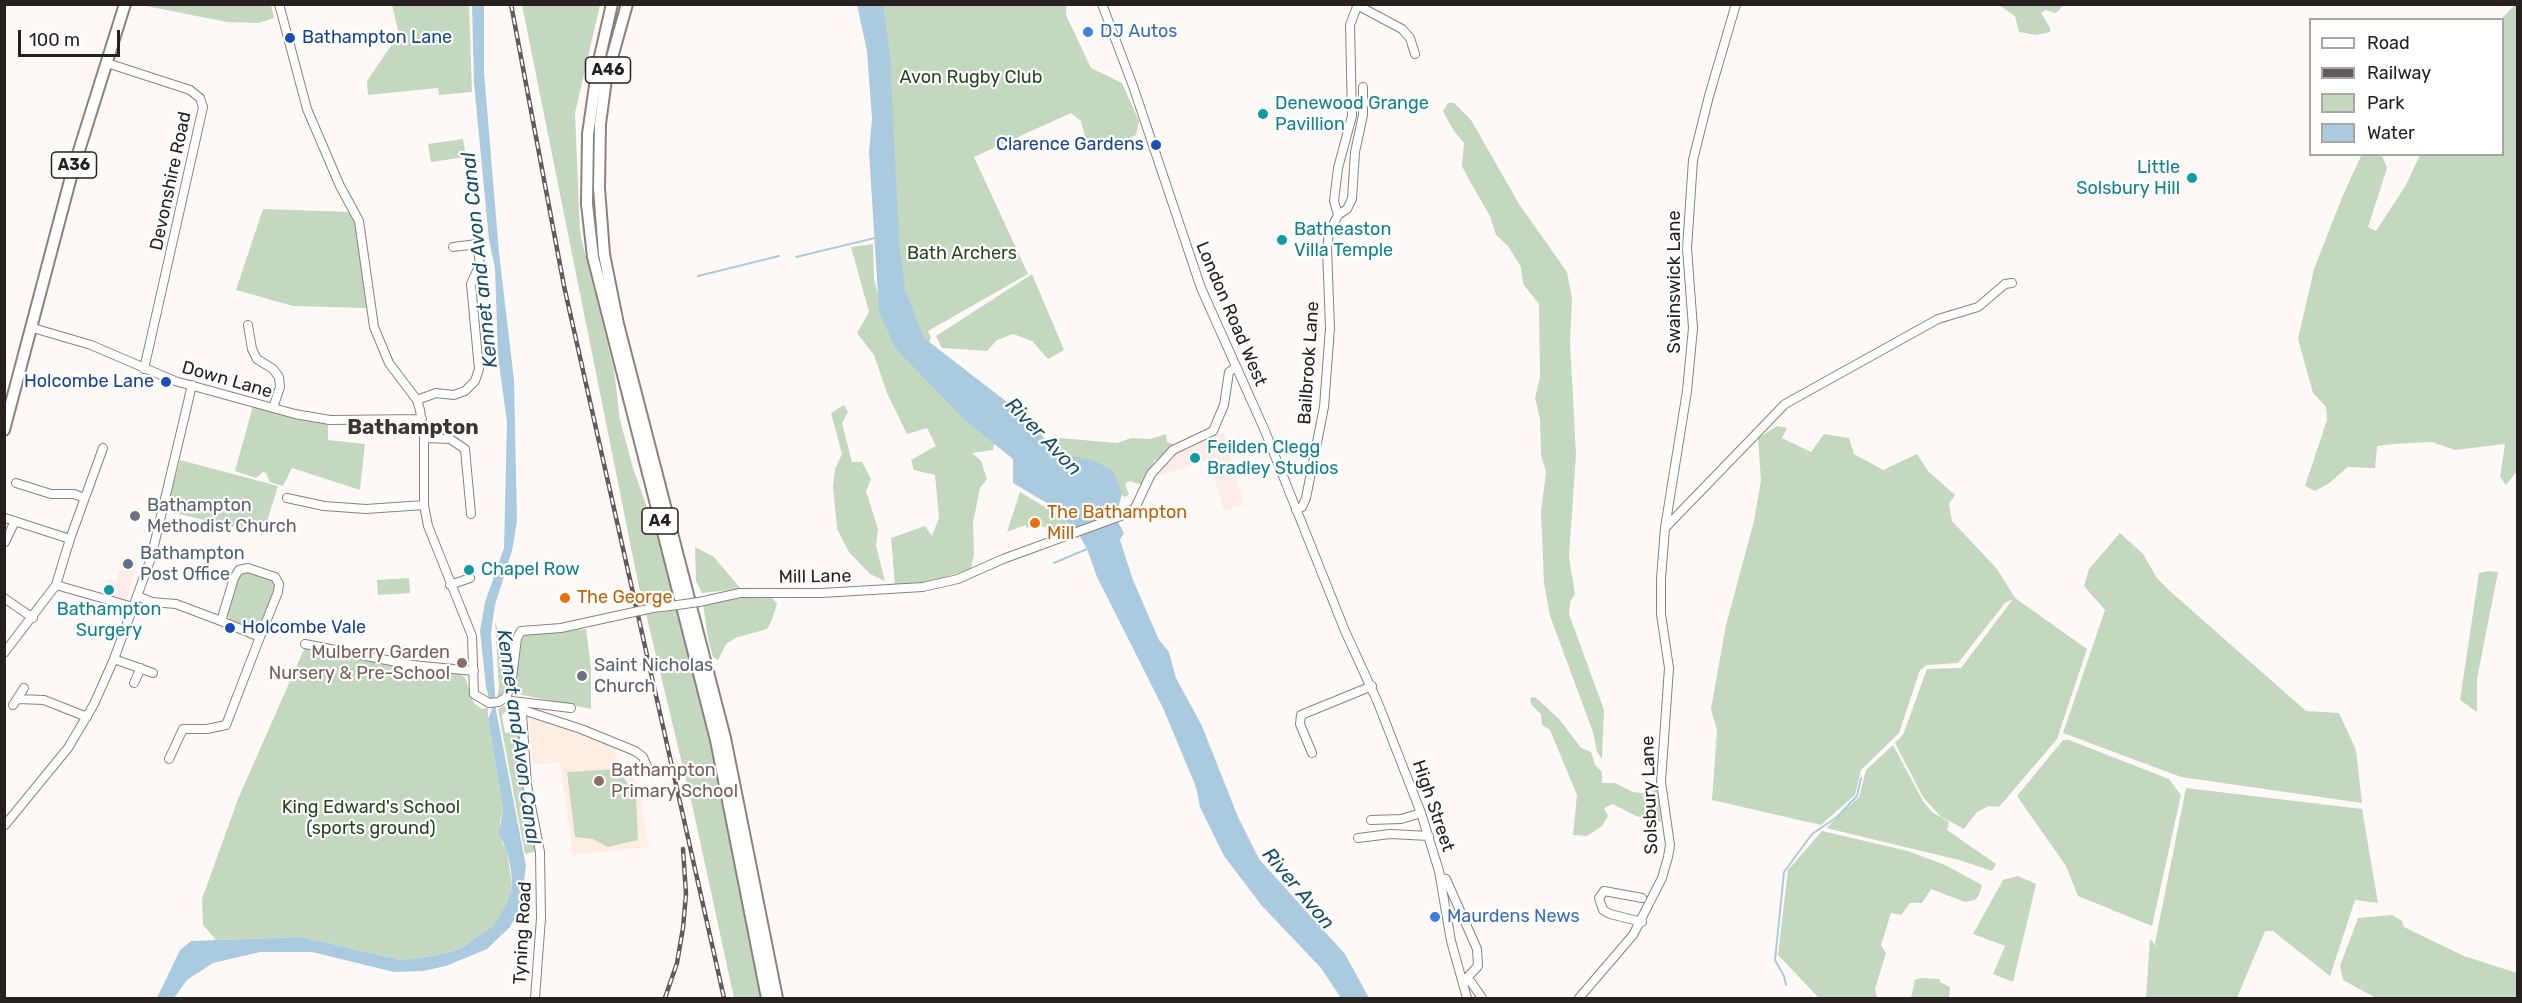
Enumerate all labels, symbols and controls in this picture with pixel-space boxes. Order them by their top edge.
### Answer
scale bar [21,18,123,56]
legend [2309,18,2504,156]
place label: DJ Autos [1100,21,1178,43]
marker: DJ Autos [1081,25,1095,39]
place label: Bathampton Lane [302,27,452,49]
text: 100 m [29,29,80,51]
marker: Bathampton Lane [283,31,297,45]
text: Road [2367,32,2410,54]
road number: A46 [586,57,630,83]
text: Railway [2367,62,2431,84]
park label: Avon Rugby Club [900,67,1042,89]
text: Park [2367,92,2404,114]
place label: Denewood Grange Pavillion [1275,93,1429,136]
marker: Denewood Grange Pavillion [1256,107,1270,121]
street label: Devonshire Road [146,110,196,252]
text: Water [2367,122,2415,144]
place label: Clarence Gardens [996,134,1144,156]
marker: Clarence Gardens [1149,138,1163,152]
water label: Kennet and Avon Canal [457,151,503,369]
road number: A36 [52,152,97,178]
place label: Little Solsbury Hill [2076,157,2180,200]
marker: Little Solsbury Hill [2185,171,2199,185]
street label: Swainswick Lane [1664,211,1686,353]
place label: Batheaston Villa Temple [1294,219,1393,262]
marker: Batheaston Villa Temple [1275,233,1289,247]
street label: London Road West [1191,238,1271,390]
park label: Bath Archers [907,243,1017,265]
street label: Bailbrook Lane [1294,301,1324,425]
street label: Down Lane [179,357,275,403]
place label: Holcombe Lane [24,371,154,393]
marker: Holcombe Lane [159,375,173,389]
water label: River Avon [1000,393,1086,481]
district label: Bathampton [347,415,479,441]
place label: Feilden Clegg Bradley Studios [1207,437,1338,480]
marker: Feilden Clegg Bradley Studios [1188,451,1202,465]
place label: Bathampton Methodist Church [147,495,297,538]
place label: The Bathampton Mill [1047,502,1187,544]
road number: A4 [642,508,678,534]
marker: Bathampton Methodist Church [128,509,142,523]
marker: The Bathampton Mill [1028,516,1042,530]
place label: Bathampton Post Office [140,543,245,586]
marker: Bathampton Post Office [121,557,135,571]
place label: Chapel Row [481,559,580,581]
marker: Chapel Row [462,563,476,577]
street label: Mill Lane [778,566,852,588]
marker: Bathampton Surgery [102,583,116,597]
place label: The George [577,587,673,609]
marker: The George [558,591,572,605]
place label: Bathampton Surgery [57,599,161,642]
place label: Holcombe Vale [242,617,366,639]
marker: Holcombe Vale [223,621,237,635]
water label: Kennet and Avon Canal [491,628,545,846]
place label: Mulberry Garden Nursery & Pre-School [269,642,450,684]
place label: Saint Nicholas Church [594,655,713,698]
marker: Mulberry Garden Nursery & Pre-School [455,656,469,670]
marker: Saint Nicholas Church [575,669,589,683]
street label: Solsbury Lane [1637,735,1663,855]
street label: High Street [1407,757,1459,855]
place label: Bathampton Primary School [611,760,738,802]
marker: Bathampton Primary School [592,774,606,788]
park label: King Edward's School (sports ground) [282,797,460,840]
water label: River Avon [1257,843,1339,935]
street label: Tyning Road [510,881,536,985]
place label: Maurdens News [1447,906,1580,928]
marker: Maurdens News [1428,910,1442,924]

